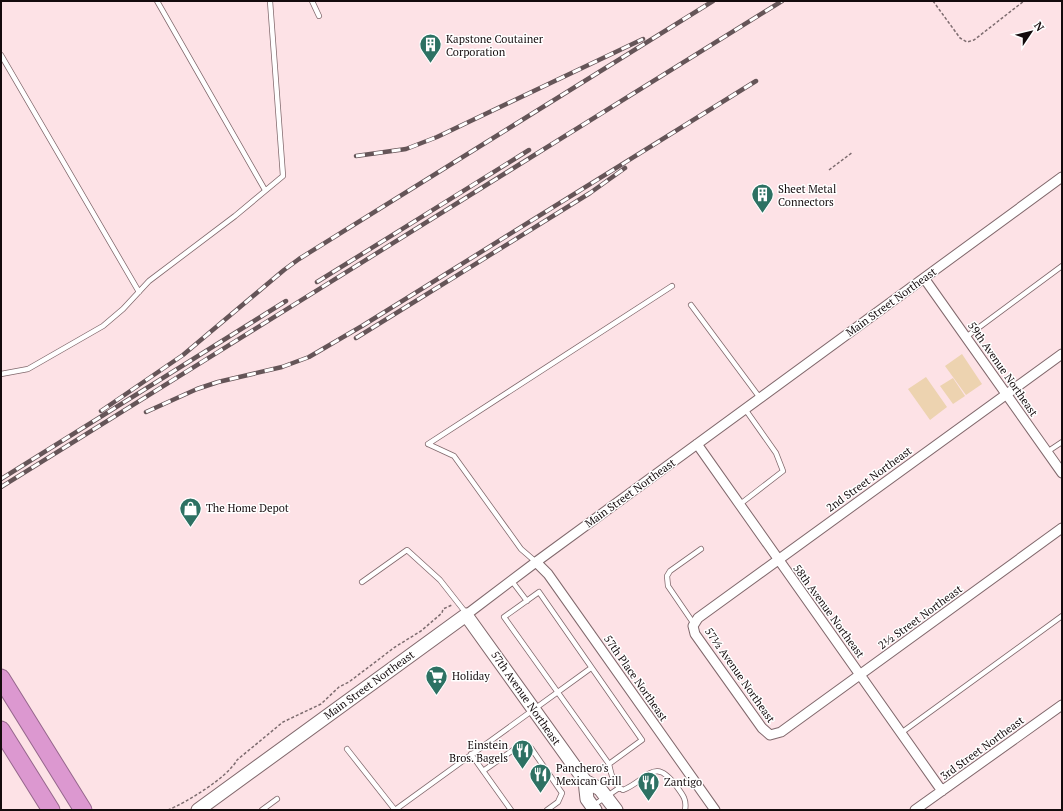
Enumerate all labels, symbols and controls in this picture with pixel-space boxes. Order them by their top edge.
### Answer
north arrow [1011,12,1051,52]
text: N [1031,19,1048,34]
building icon: Kapstone Coutainer Corporation [418,32,444,65]
place label: Kapstone Coutainer Corporation [446,32,544,59]
building icon: Sheet Metal Connectors [750,182,776,215]
place label: Sheet Metal Connectors [778,182,836,209]
street label: Main Street Northeast [843,264,939,340]
street label: 59th Avenue Northeast [965,319,1041,419]
street label: 2nd Street Northeast [824,443,914,515]
street label: Main Street Northeast [582,455,678,531]
shop icon: The Home Depot [178,495,204,528]
place label: The Home Depot [206,501,289,515]
street label: 58th Avenue Northeast [790,561,868,661]
street label: 2½ Street Northeast [875,582,965,652]
street label: 57½ Avenue Northeast [702,625,778,725]
street label: 57th Place Northeast [601,632,671,724]
street label: Main Street Northeast [321,647,417,723]
street label: 57th Avenue Northeast [488,648,564,748]
supermarket icon: Holiday [423,663,449,696]
place label: Holiday [452,669,490,683]
street label: 3rd Street Northeast [938,713,1026,783]
place label: Einstein Bros. Bagels [449,738,508,765]
restaurant icon: Einstein Bros. Bagels [510,738,536,771]
restaurant icon: Panchero's Mexican Grill [527,761,553,794]
place label: Panchero's Mexican Grill [556,761,622,788]
restaurant icon: Zantigo [636,769,662,802]
place label: Zantigo [664,775,702,789]

